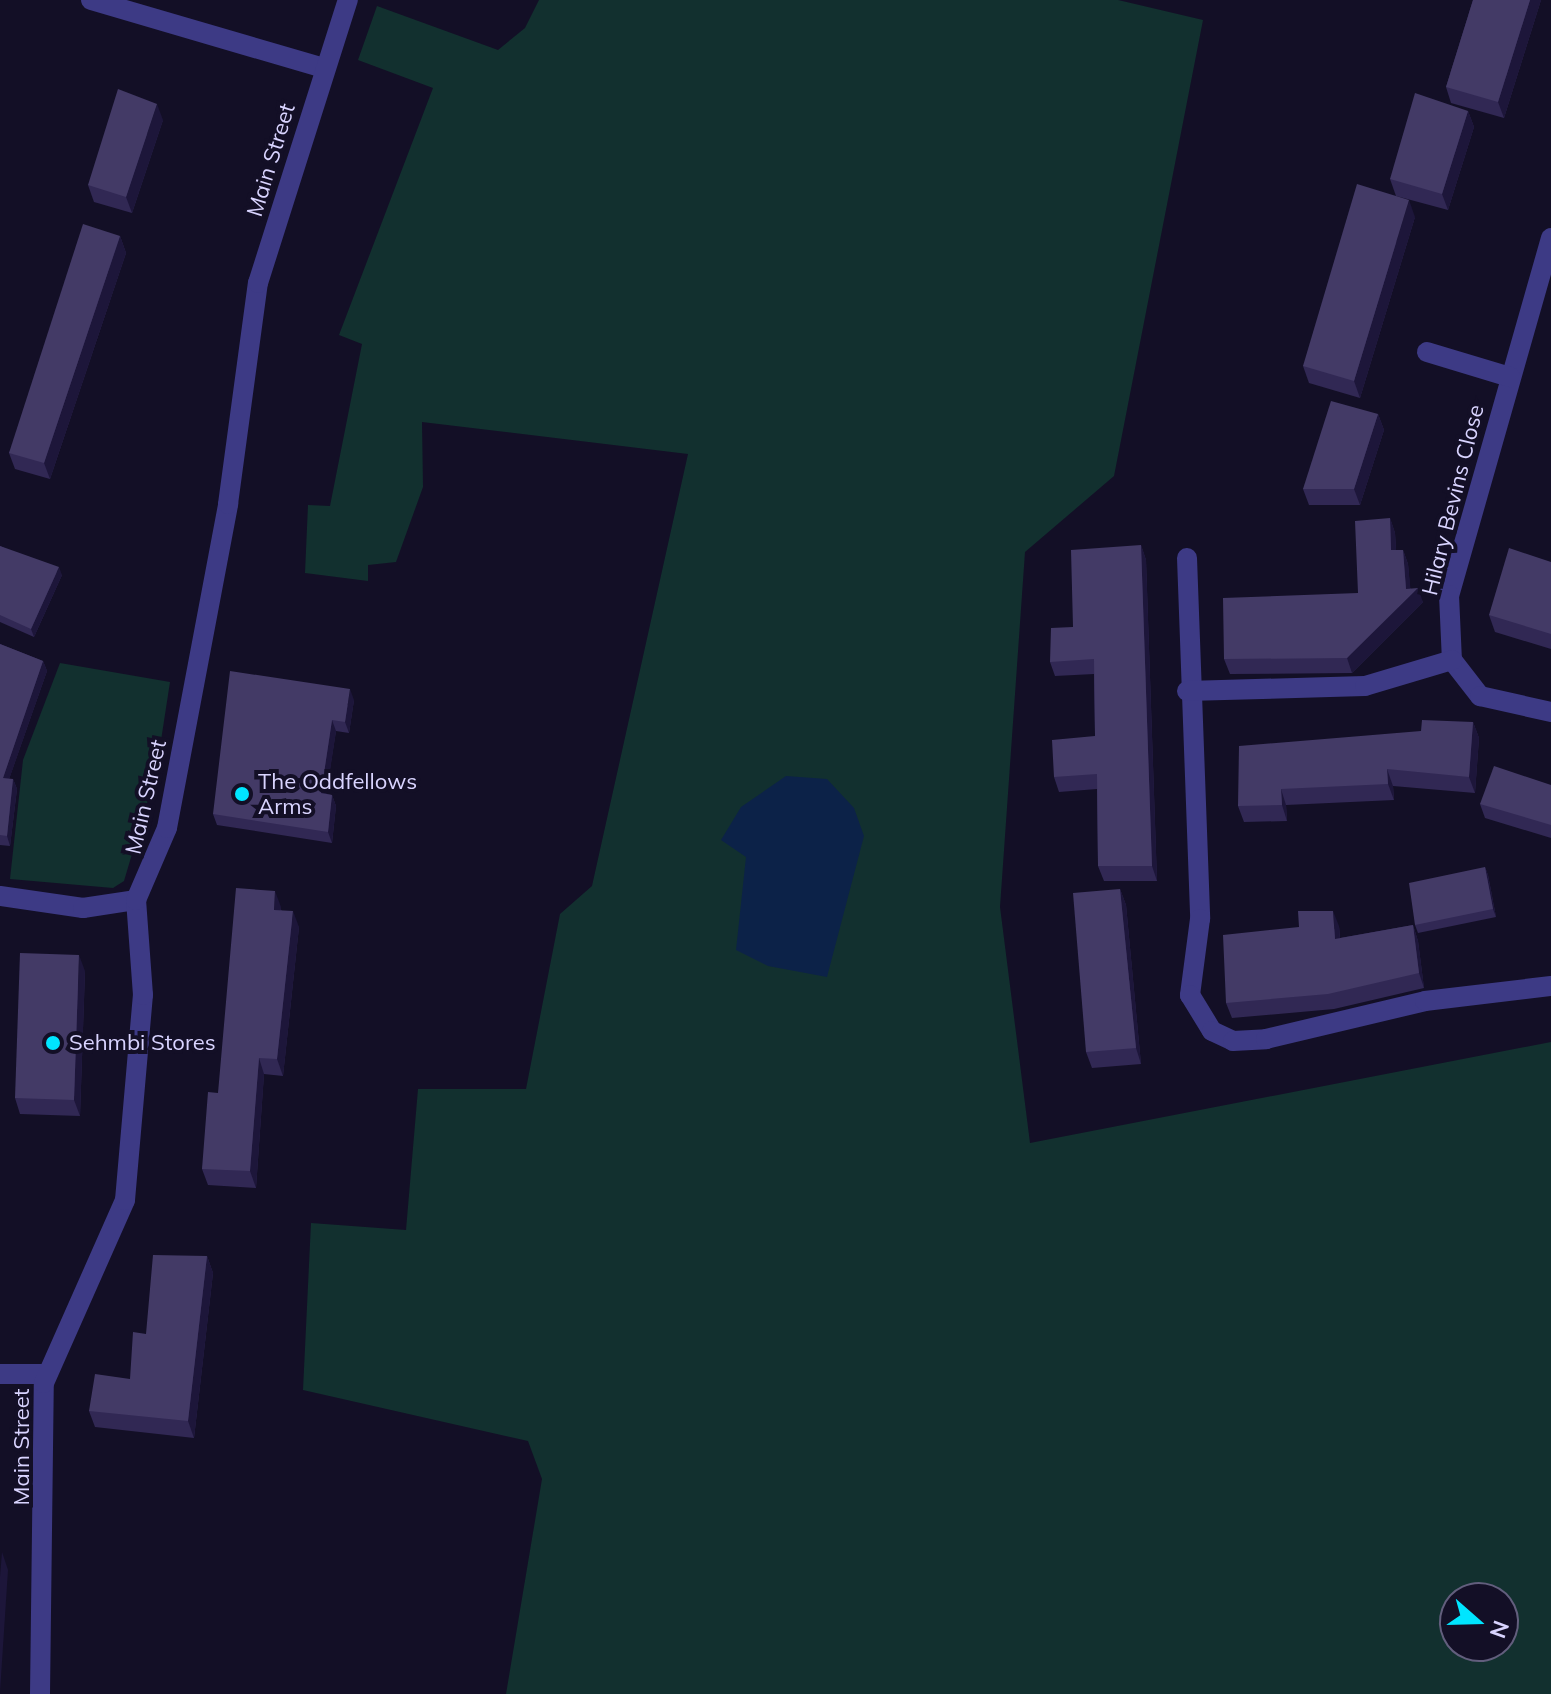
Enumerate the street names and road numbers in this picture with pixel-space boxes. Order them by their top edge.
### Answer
street label: Main Street [241,100,301,220]
street label: Hilary Bevins Close [1417,402,1489,598]
street label: Main Street [120,737,172,857]
street label: Main Street [9,1389,35,1505]

